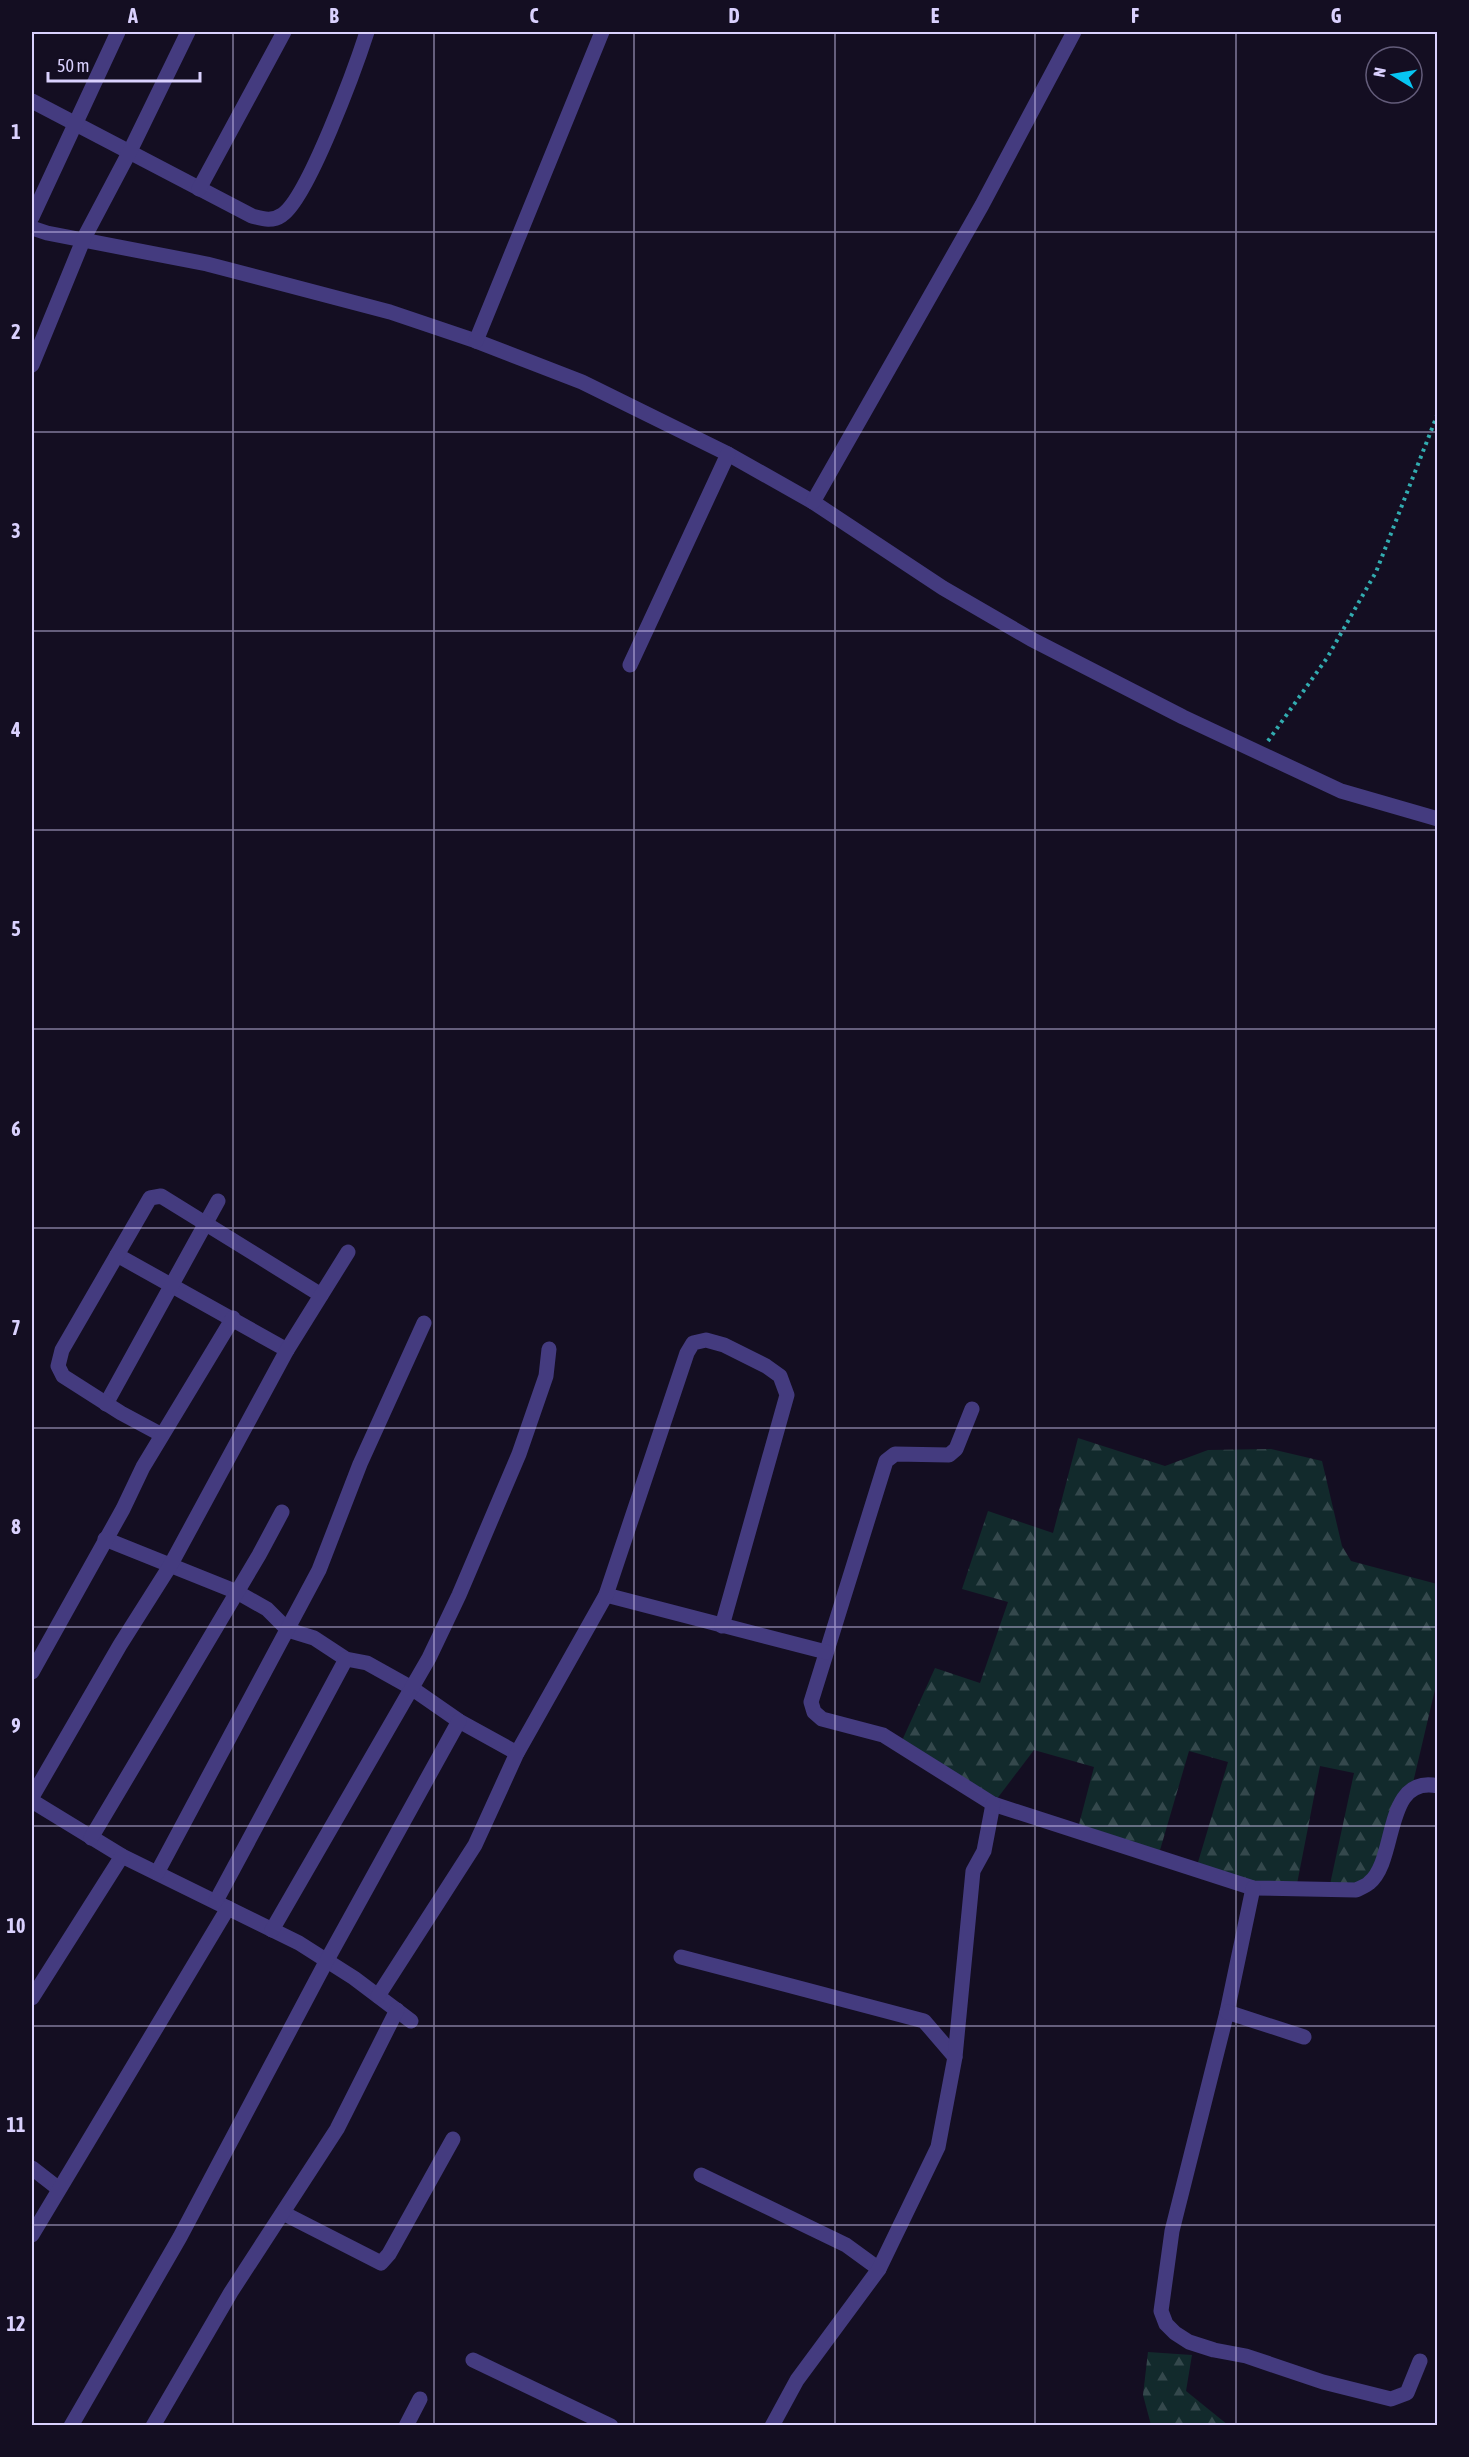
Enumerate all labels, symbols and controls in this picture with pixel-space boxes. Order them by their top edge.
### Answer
text: A [127,4,138,27]
text: B [329,4,339,27]
text: C [530,4,539,27]
text: D [728,4,740,27]
text: E [931,4,940,27]
text: F [1131,4,1139,27]
text: G [1331,4,1342,27]
scale bar [48,45,200,83]
north arrow [1364,45,1424,105]
text: 50 m [57,55,89,76]
text: N [1370,66,1389,78]
text: 1 [11,120,21,143]
text: 2 [11,320,21,343]
text: 3 [11,519,21,542]
text: 4 [10,718,21,741]
text: 5 [11,917,21,940]
text: 6 [11,1117,21,1140]
text: 7 [11,1316,21,1339]
text: 8 [11,1515,21,1538]
text: 9 [11,1714,21,1737]
text: 10 [7,1914,25,1937]
text: 11 [7,2113,25,2136]
text: 12 [7,2312,25,2335]

